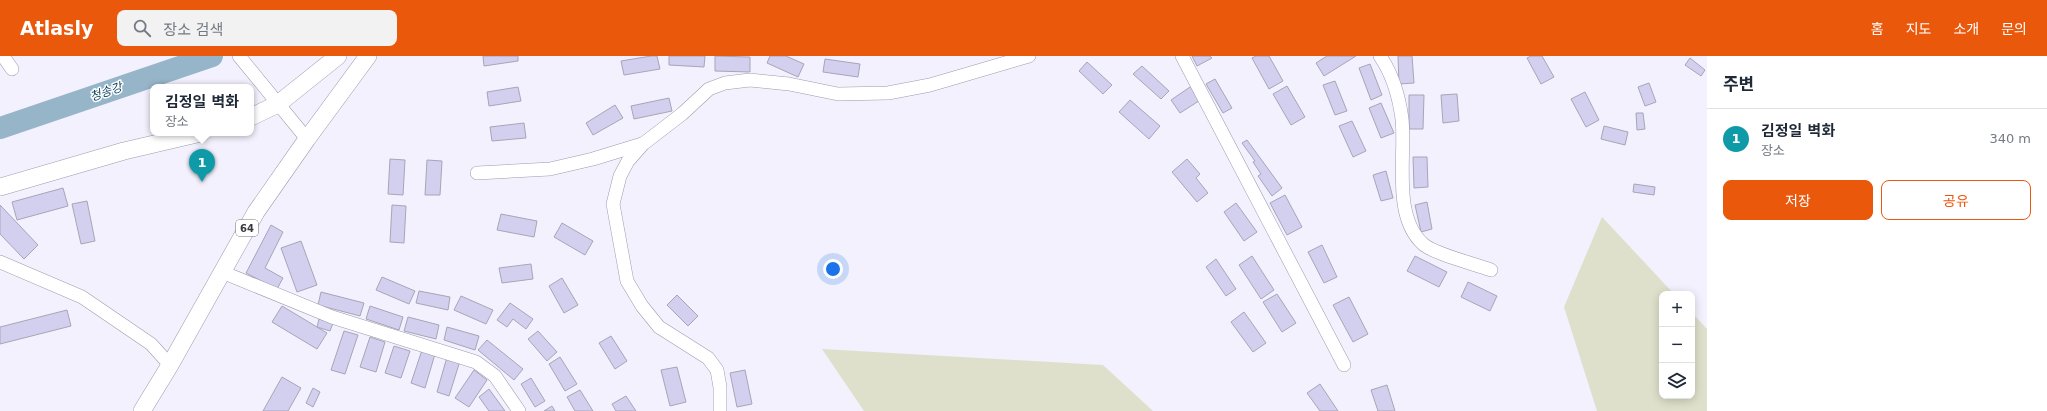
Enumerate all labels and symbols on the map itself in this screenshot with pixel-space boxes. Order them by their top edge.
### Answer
water label: 청송강 [88,79,126,104]
pin: 1 [189,149,215,182]
road number: 64 [236,220,258,236]
your location [823,259,843,279]

